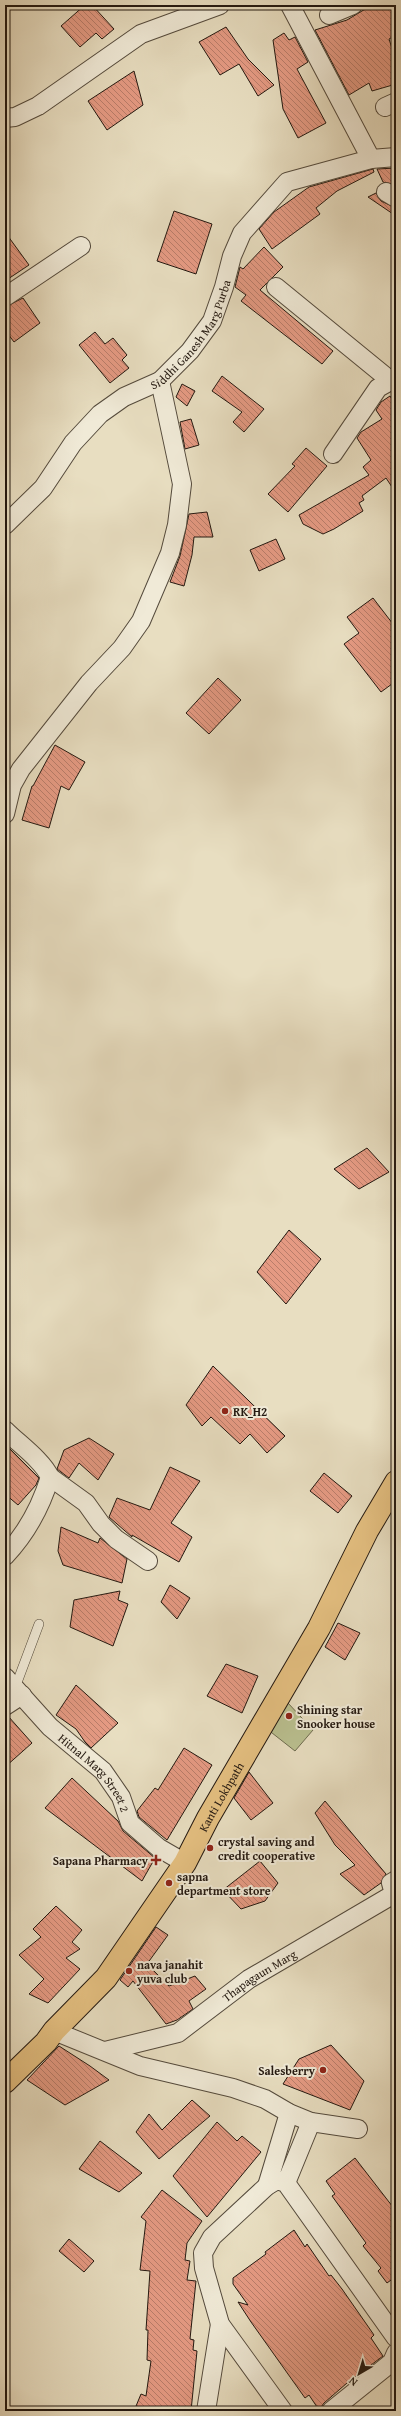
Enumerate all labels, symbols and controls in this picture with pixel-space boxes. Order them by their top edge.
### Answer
street label: Siddhi Ganesh Marg Purba [147,278,234,393]
place label: RK_H2 [233,1403,267,1420]
marker: RK_H2 [220,1406,230,1416]
place label: Shining star Snooker house [297,1701,375,1732]
marker: Shining star Snooker house [284,1711,294,1721]
street label: Hitnal Marg Street 2 [55,1729,134,1814]
street label: Kanti Lokhpath [194,1758,248,1834]
place label: crystal saving and credit cooperative [218,1833,315,1864]
marker: crystal saving and credit cooperative [205,1843,215,1853]
place label: Sapana Pharmacy [53,1852,149,1869]
marker: Sapana Pharmacy [151,1855,161,1865]
place label: sapna department store [177,1868,271,1899]
marker: sapna department store [164,1878,174,1888]
street label: Thapagaun Marg [218,1945,299,2005]
place label: nava janahit yuva club [136,1956,204,1987]
marker: nava janahit yuva club [124,1966,134,1976]
place label: Salesberry [258,2062,316,2079]
marker: Salesberry [318,2065,328,2075]
north arrow [339,2354,379,2394]
text: N [345,2373,361,2390]

